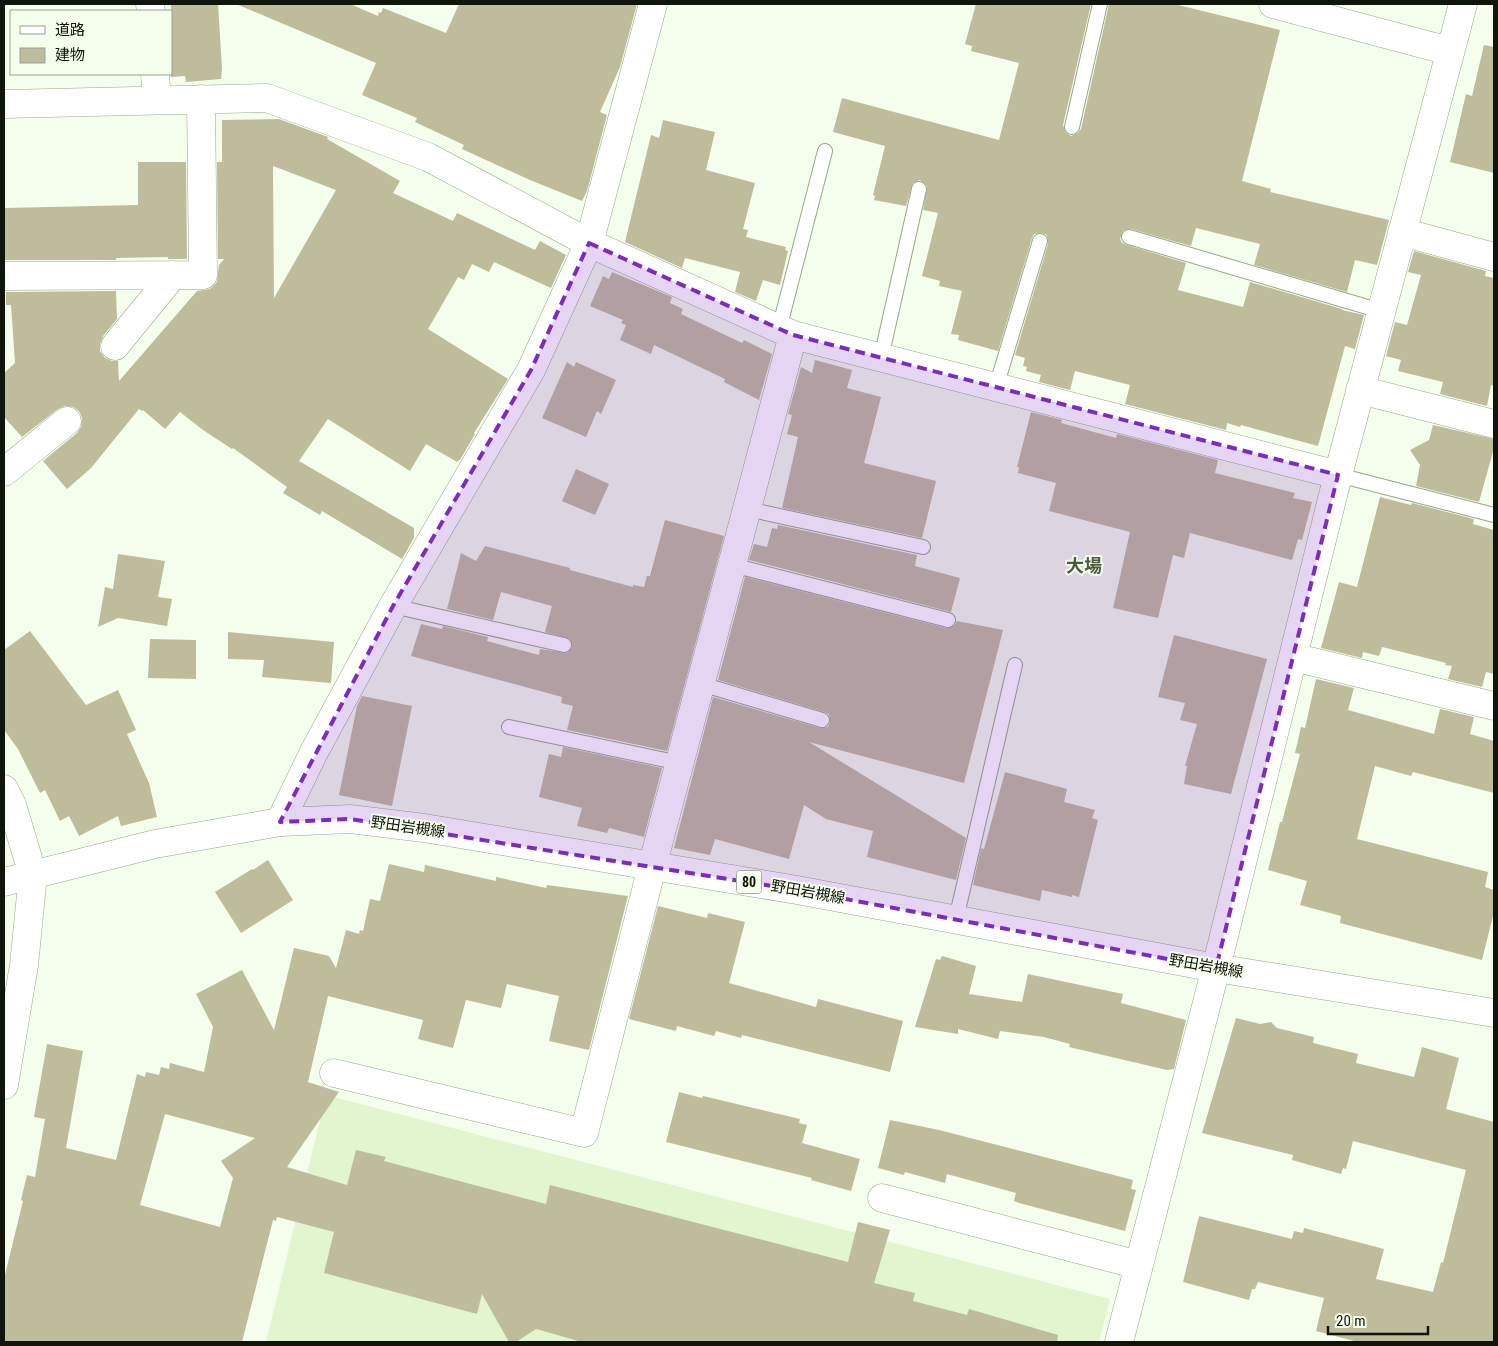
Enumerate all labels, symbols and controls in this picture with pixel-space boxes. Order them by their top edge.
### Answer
legend [10,10,172,75]
text: 道路 [55,21,85,39]
text: 建物 [55,46,85,64]
district label: 大場 [1066,555,1102,576]
street label: 野田岩槻線 [370,813,446,841]
road number: 80 [736,870,762,894]
street label: 野田岩槻線 [769,877,847,907]
street label: 野田岩槻線 [1167,951,1245,981]
scale bar [1328,1304,1428,1336]
text: 20 m [1336,1312,1366,1330]

